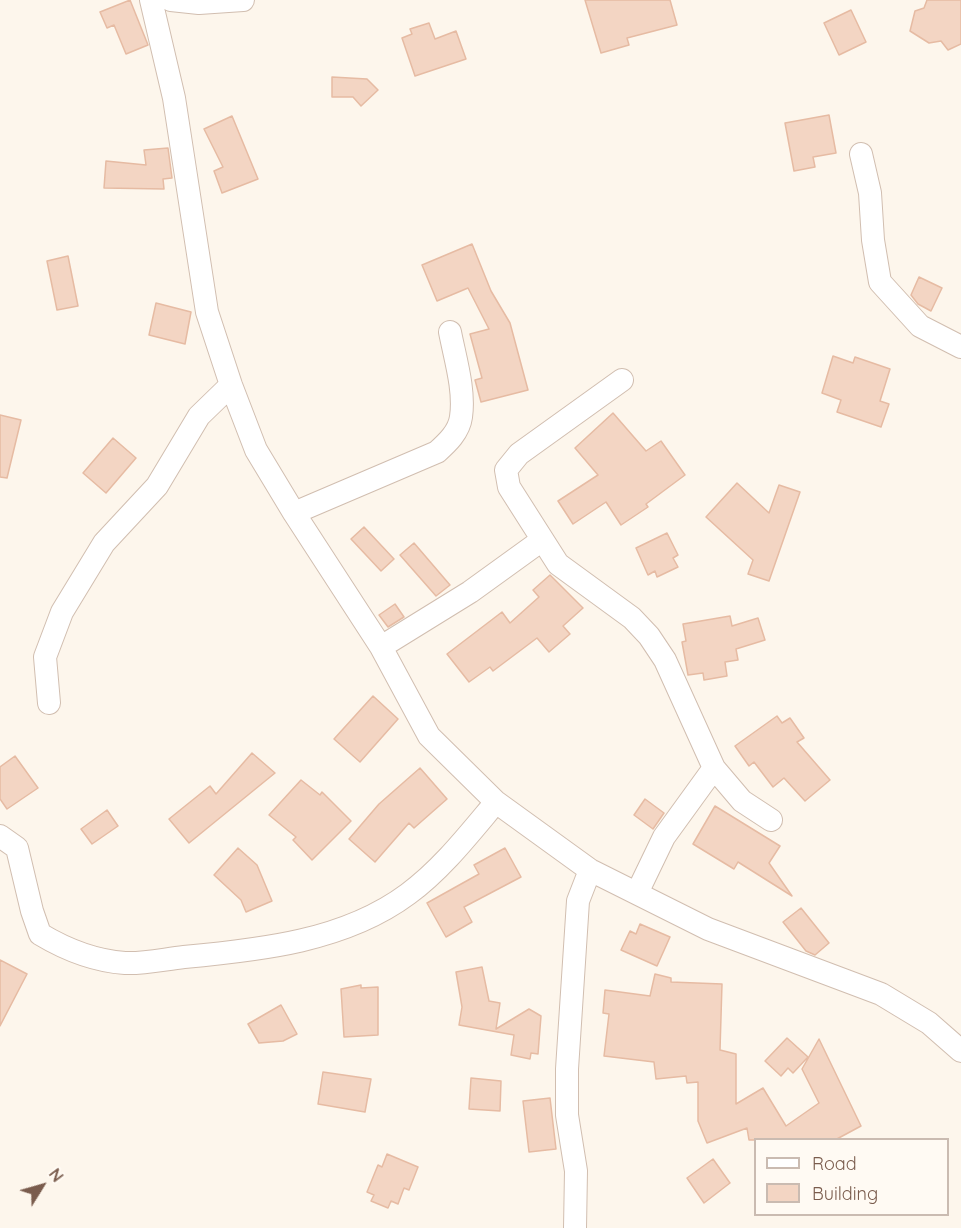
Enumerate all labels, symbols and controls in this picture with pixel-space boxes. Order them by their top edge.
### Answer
legend [754,1138,949,1216]
text: Road [812,1152,857,1175]
north arrow [12,1156,72,1216]
text: N [45,1164,68,1186]
text: Building [812,1182,878,1205]

